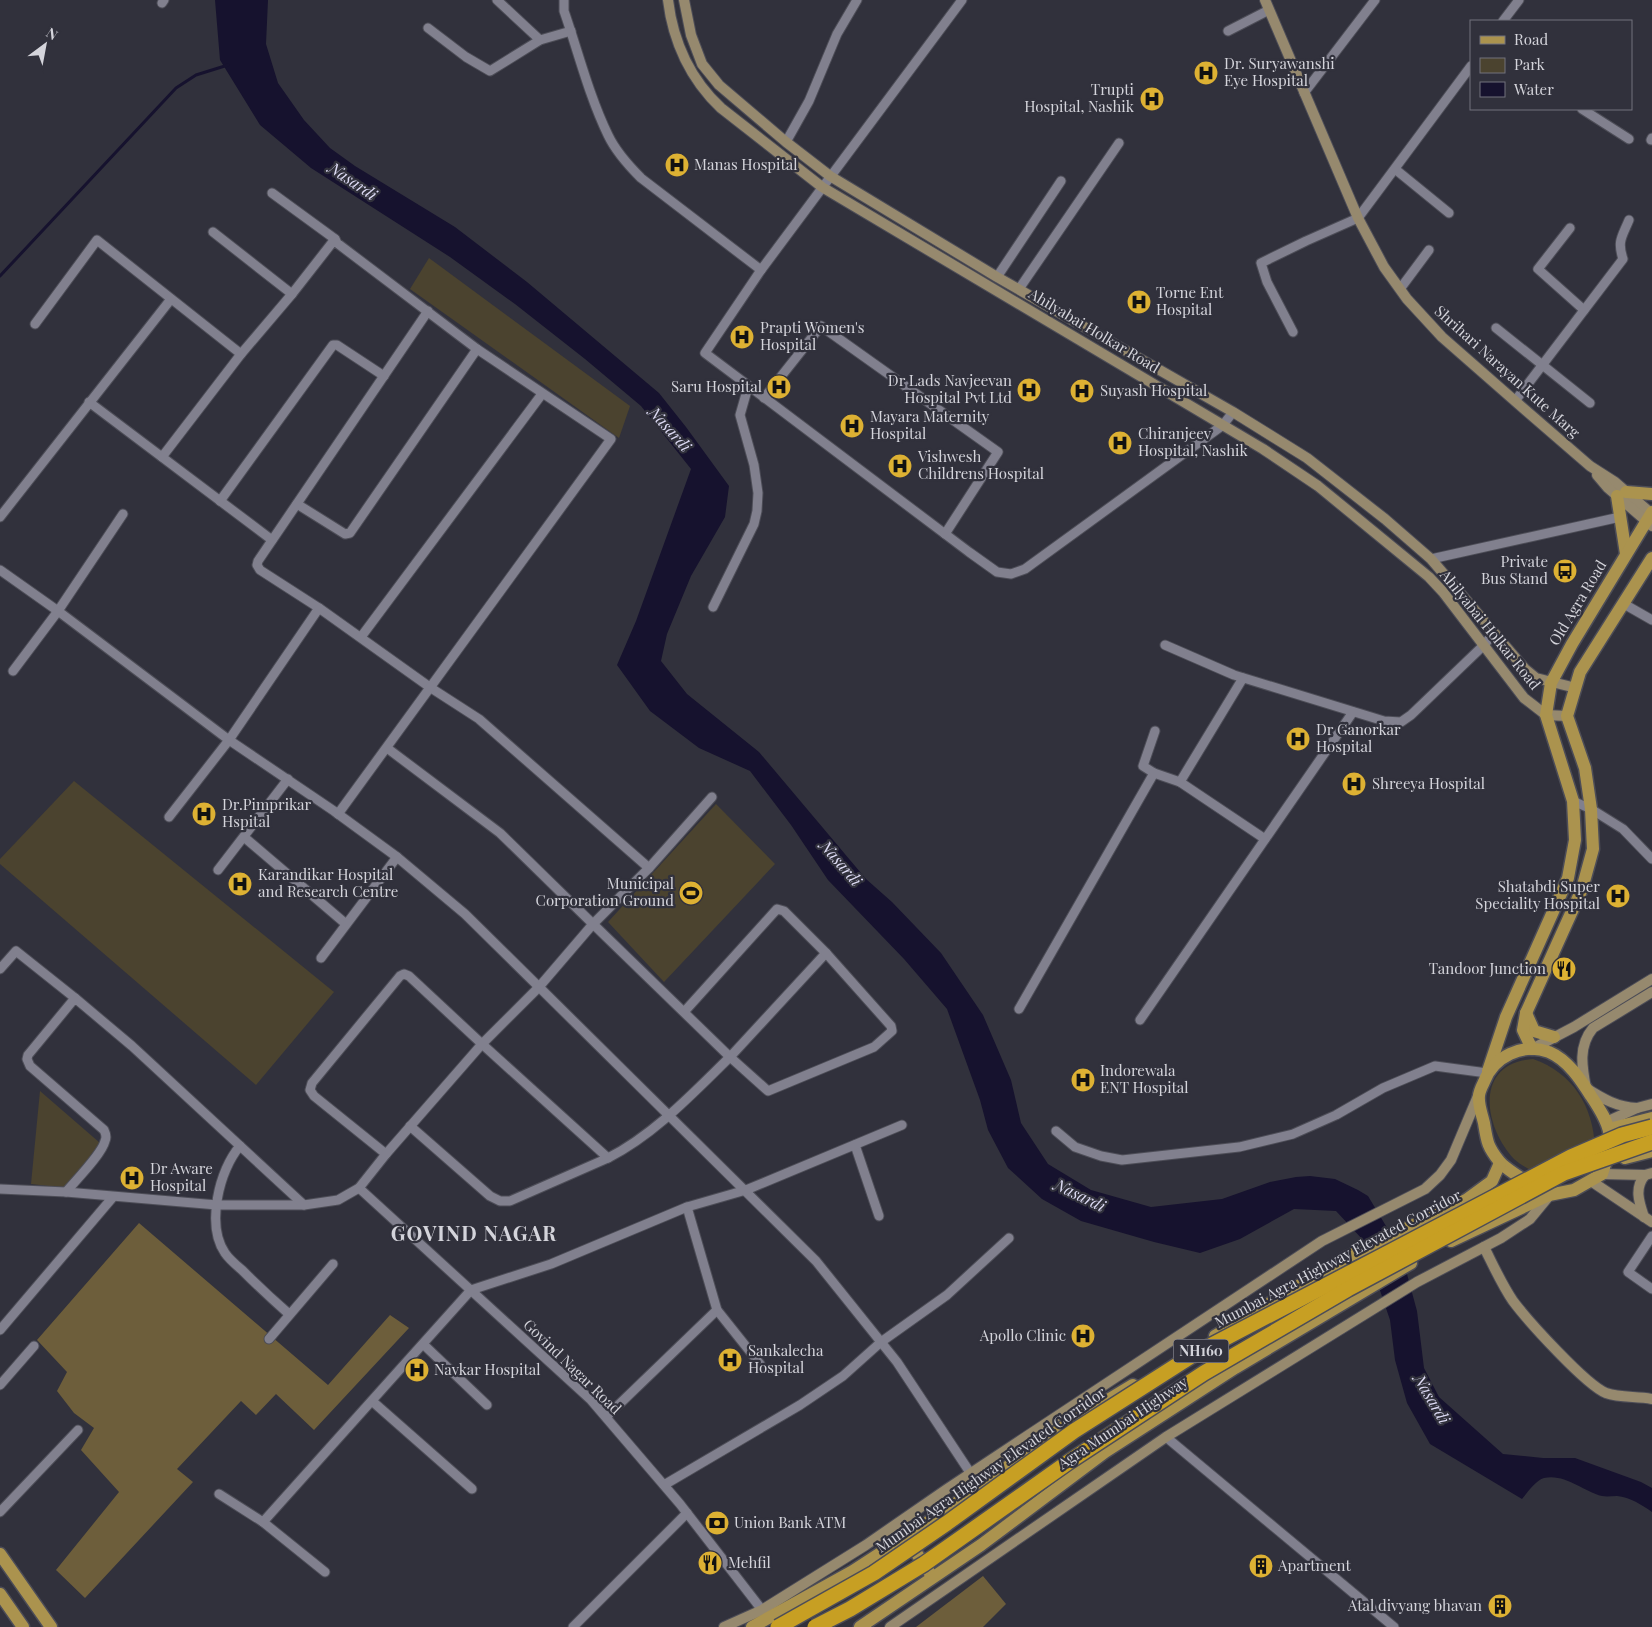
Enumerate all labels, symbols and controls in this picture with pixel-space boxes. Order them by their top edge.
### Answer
north arrow [20,20,70,70]
legend [1470,20,1632,110]
text: N [43,23,61,44]
text: Road [1514,29,1548,49]
place label: Dr. Suryawanshi Eye Hospital [1224,53,1335,90]
text: Park [1514,54,1546,74]
hospital icon: Dr. Suryawanshi Eye Hospital [1193,60,1219,86]
place label: Trupti Hospital, Nashik [1024,79,1135,116]
text: Water [1513,79,1554,99]
hospital icon: Trupti Hospital, Nashik [1139,86,1165,112]
hospital icon: Manas Hospital [664,152,690,178]
place label: Manas Hospital [694,154,798,174]
water label: Nasardi [323,156,383,205]
place label: Torne Ent Hospital [1156,282,1224,319]
street label: Ahilyabai Holkar Road [1025,283,1164,377]
hospital icon: Torne Ent Hospital [1126,289,1152,315]
street label: Shrihari Narayan Kute Marg [1431,301,1585,442]
place label: Prapti Women's Hospital [760,317,864,354]
hospital icon: Prapti Women's Hospital [729,324,755,350]
place label: Dr Lads Navjeevan Hospital Pvt Ltd [888,370,1012,407]
hospital icon: Saru Hospital [766,374,792,400]
place label: Saru Hospital [671,376,762,396]
hospital icon: Dr Lads Navjeevan Hospital Pvt Ltd [1016,377,1042,403]
hospital icon: Suyash Hospital [1069,378,1095,404]
place label: Suyash Hospital [1100,380,1207,400]
water label: Nasardi [643,400,697,457]
place label: Mayara Maternity Hospital [870,406,990,443]
hospital icon: Mayara Maternity Hospital [839,413,865,439]
place label: Chiranjeev Hospital, Nashik [1138,423,1249,460]
hospital icon: Chiranjeev Hospital, Nashik [1107,430,1133,456]
place label: Vishwesh Childrens Hospital [917,446,1044,483]
hospital icon: Vishwesh Childrens Hospital [887,453,913,479]
place label: Private Bus Stand [1481,551,1548,588]
street label: Old Agra Road [1544,556,1611,649]
bus stop icon: Private Bus Stand [1552,558,1578,584]
street label: Ahilyabai Holkar Road [1435,564,1546,694]
place label: Dr Ganorkar Hospital [1316,719,1401,756]
hospital icon: Dr Ganorkar Hospital [1285,726,1311,752]
hospital icon: Shreeya Hospital [1341,771,1367,797]
place label: Shreeya Hospital [1372,773,1485,793]
place label: Dr.Pimprikar Hspital [222,794,312,831]
hospital icon: Dr.Pimprikar Hspital [191,801,217,827]
water label: Nasardi [814,834,868,891]
place label: Karandikar Hospital and Research Centre [258,864,398,901]
hospital icon: Karandikar Hospital and Research Centre [227,871,253,897]
place label: Municipal Corporation Ground [536,873,674,910]
place label: Shatabdi Super Speciality Hospital [1475,876,1600,913]
sports icon: Municipal Corporation Ground [678,880,704,906]
hospital icon: Shatabdi Super Speciality Hospital [1605,883,1631,909]
restaurant icon: Tandoor Junction [1551,956,1577,982]
place label: Tandoor Junction [1429,958,1546,978]
place label: Indorewala ENT Hospital [1100,1060,1189,1097]
hospital icon: Indorewala ENT Hospital [1070,1067,1096,1093]
place label: Dr Aware Hospital [150,1158,213,1195]
hospital icon: Dr Aware Hospital [119,1165,145,1191]
water label: Nasardi [1049,1172,1110,1216]
street label: Mumbai Agra Highway Elevated Corridor [1211,1184,1465,1332]
district label: GOVIND NAGAR [391,1219,557,1246]
street label: Govind Nagar Road [519,1314,626,1418]
hospital icon: Apollo Clinic [1070,1323,1096,1349]
place label: Apollo Clinic [979,1325,1066,1345]
place label: Sankalecha Hospital [748,1340,824,1377]
road number: NH160 [1174,1340,1228,1362]
hospital icon: Sankalecha Hospital [717,1347,743,1373]
hospital icon: Navkar Hospital [404,1357,430,1383]
place label: Navkar Hospital [434,1359,541,1379]
water label: Nasardi [1408,1368,1456,1428]
street label: Agra Mumbai Highway [1053,1371,1192,1474]
street label: Mumbai Agra Highway Elevated Corridor [871,1382,1110,1557]
bank icon: Union Bank ATM [704,1510,730,1536]
place label: Union Bank ATM [734,1512,846,1532]
restaurant icon: Mehfil [697,1550,723,1576]
place label: Mehfil [728,1552,771,1572]
building icon: Apartment [1248,1553,1274,1579]
place label: Apartment [1277,1555,1351,1575]
building icon: Atal divyang bhavan [1487,1593,1513,1619]
place label: Atal divyang bhavan [1347,1595,1482,1615]

